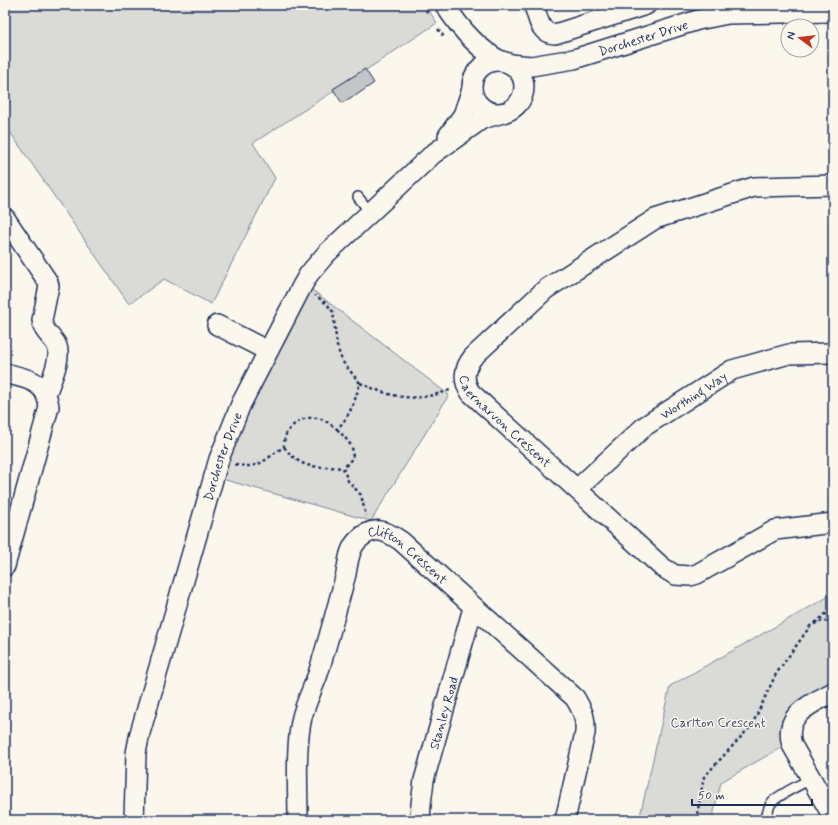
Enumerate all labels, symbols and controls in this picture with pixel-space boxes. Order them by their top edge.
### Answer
street label: Dorchester Drive [597,17,690,61]
north arrow [780,18,820,58]
text: N [784,30,799,41]
street label: Worthing Way [657,369,731,424]
street label: Caernarvon Crescent [455,374,554,472]
street label: Dorchester Drive [200,410,247,503]
street label: Clifton Crescent [366,523,450,589]
street label: Stanley Road [426,675,463,752]
park label: Carlton Crescent [670,715,766,732]
scale bar [692,781,812,807]
text: 50 m [698,788,725,804]

